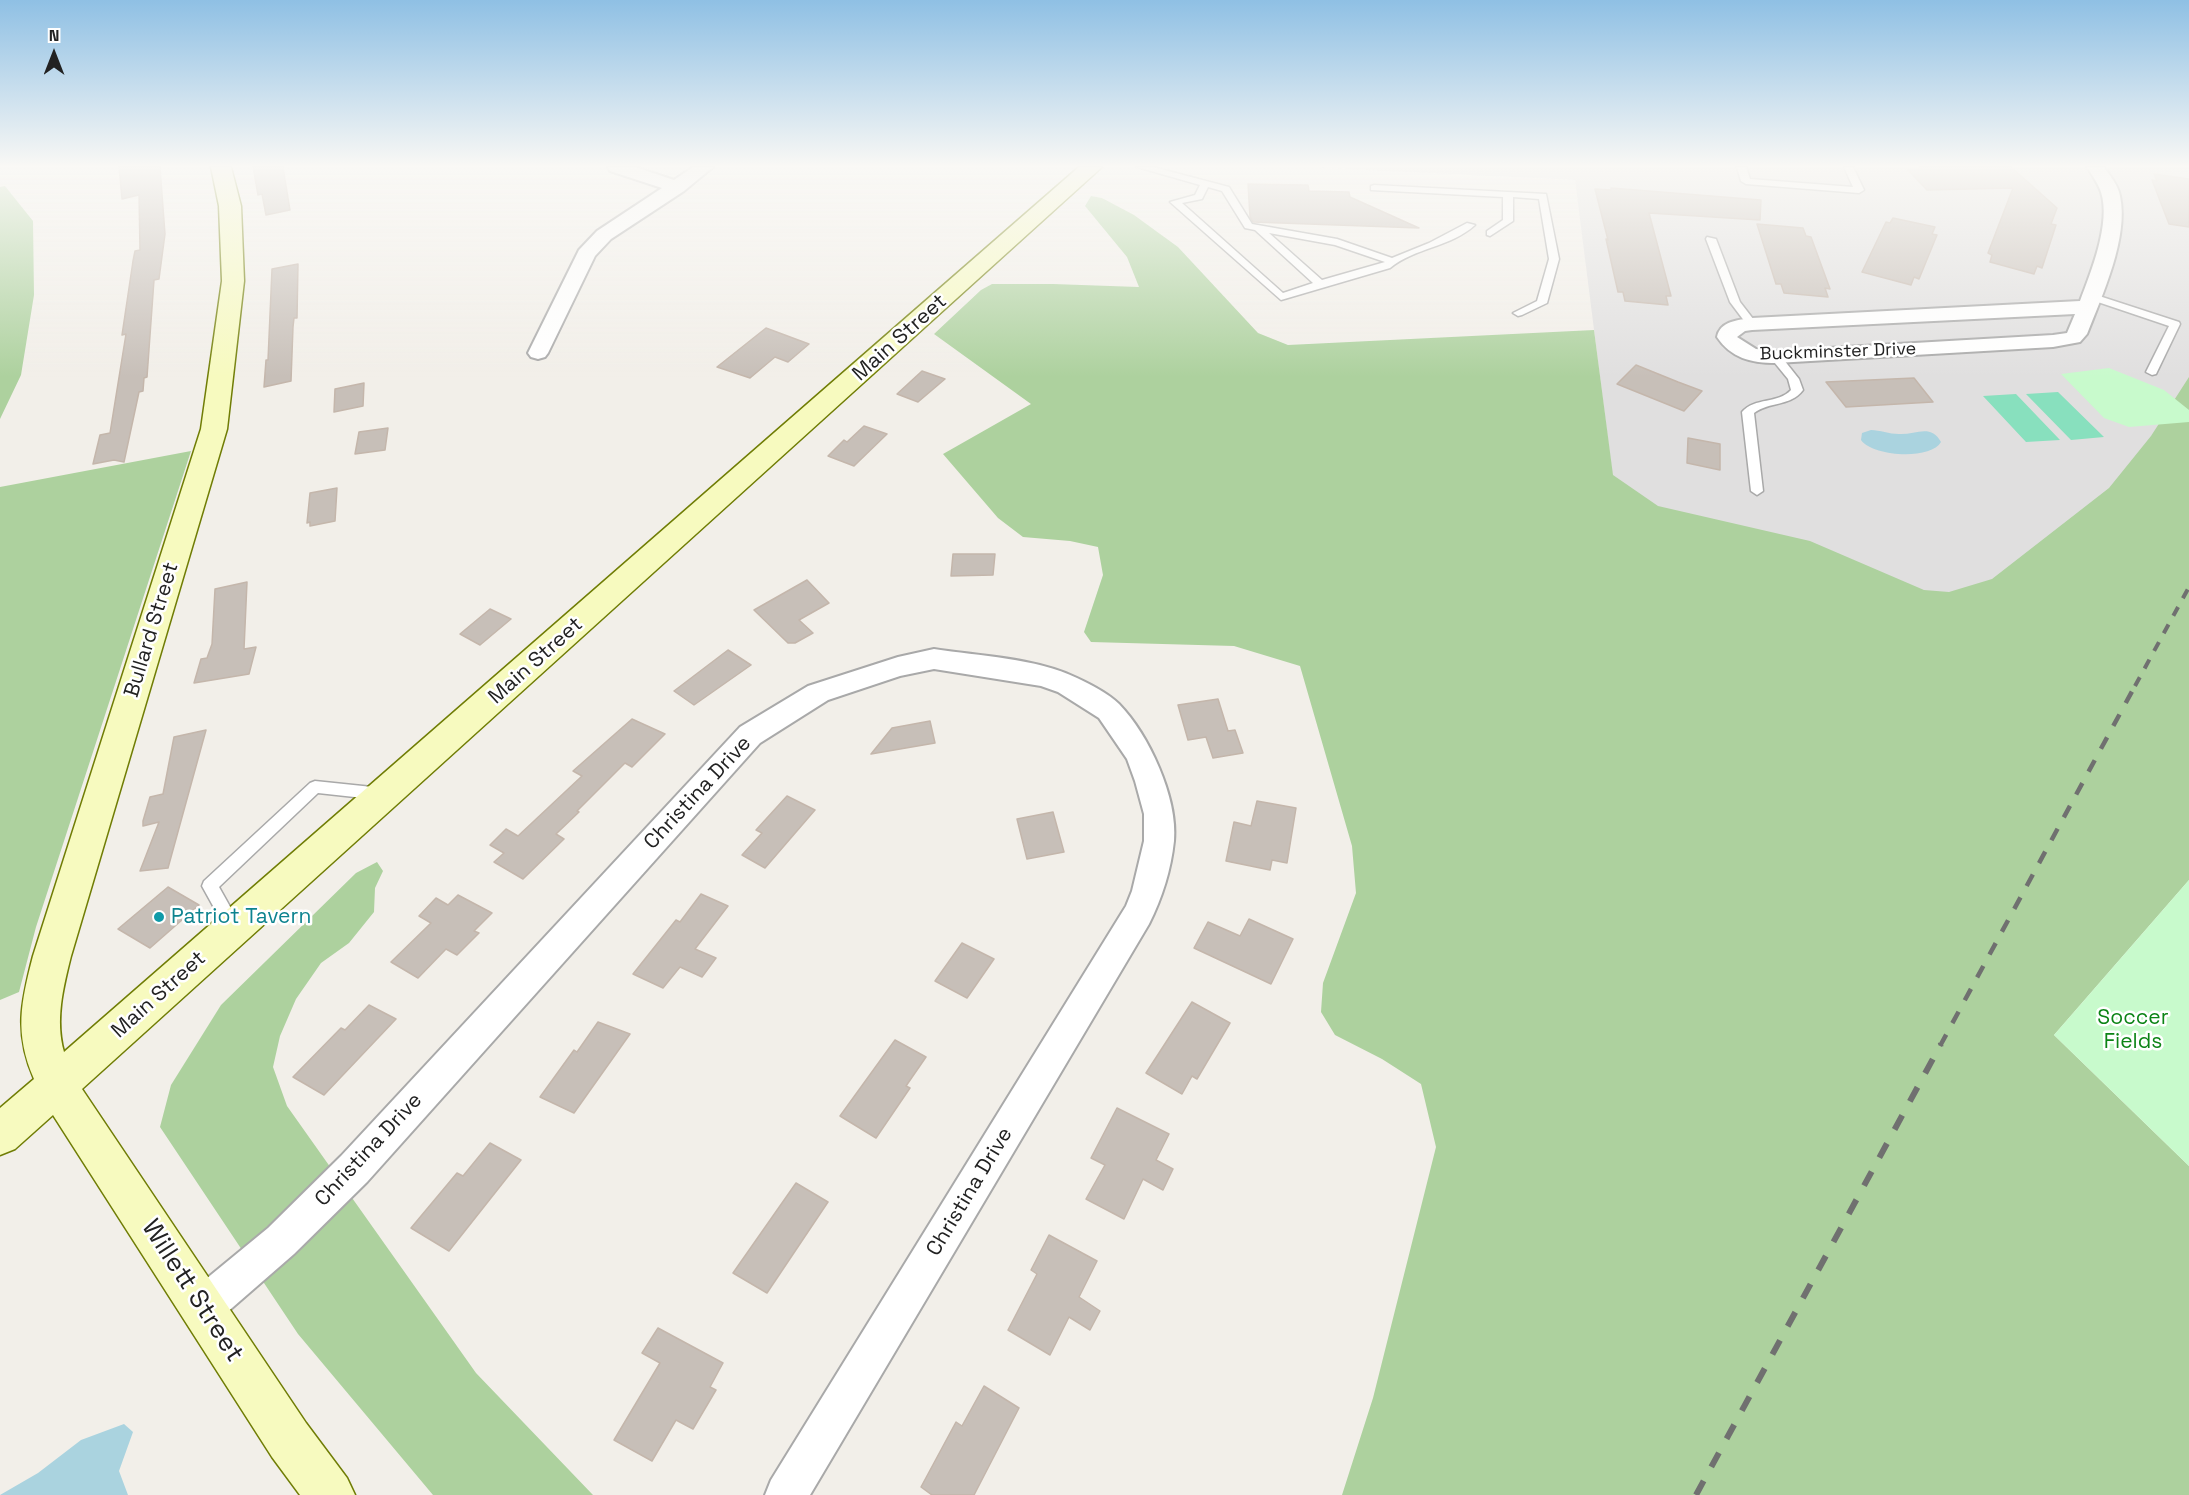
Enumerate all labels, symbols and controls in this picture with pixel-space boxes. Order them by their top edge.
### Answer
north arrow [24,24,84,84]
text: N [49,25,59,46]
street label: Main Street [848,289,952,387]
street label: Buckminster Drive [1759,338,1917,366]
street label: Bullard Street [120,559,184,701]
street label: Main Street [484,612,588,710]
street label: Christina Drive [639,731,757,855]
place label: Patriot Tavern [171,904,311,930]
marker: Patriot Tavern [152,910,166,924]
street label: Main Street [107,946,211,1044]
park label: Soccer Fields [2097,1005,2169,1055]
street label: Christina Drive [310,1088,428,1212]
street label: Christina Drive [922,1123,1018,1261]
street label: Willett Street [134,1214,250,1368]

